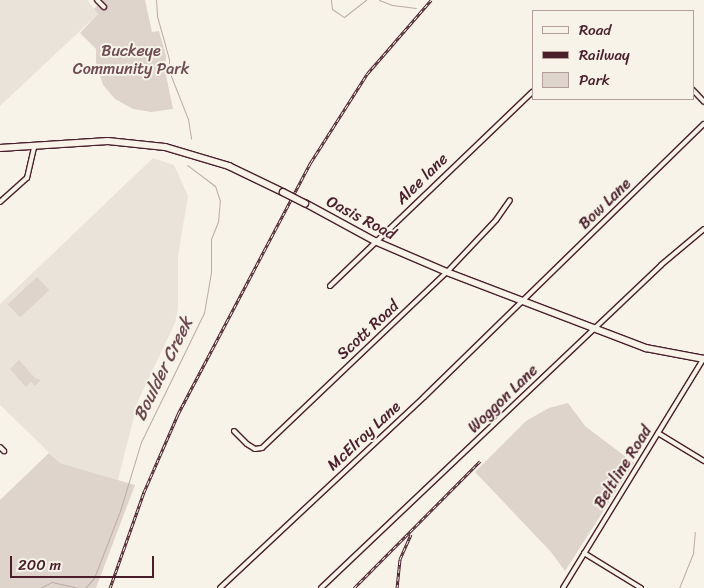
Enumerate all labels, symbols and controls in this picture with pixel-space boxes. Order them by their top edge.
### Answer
legend [532,10,694,100]
text: Road [579,17,611,43]
park label: Buckeye Community Park [73,41,189,79]
text: Railway [579,42,630,68]
text: Park [579,67,610,93]
street label: Alee lane [392,149,452,209]
street label: Bow Lane [575,174,635,234]
street label: Oasis Road [323,192,399,244]
street label: Scott Road [333,296,403,364]
water label: Boulder Creek [129,314,197,424]
street label: Woggon Lane [464,361,542,437]
street label: McElroy Lane [323,397,405,475]
street label: Beltline Road [590,422,656,512]
scale bar [12,546,156,578]
text: 200 m [18,552,61,578]

